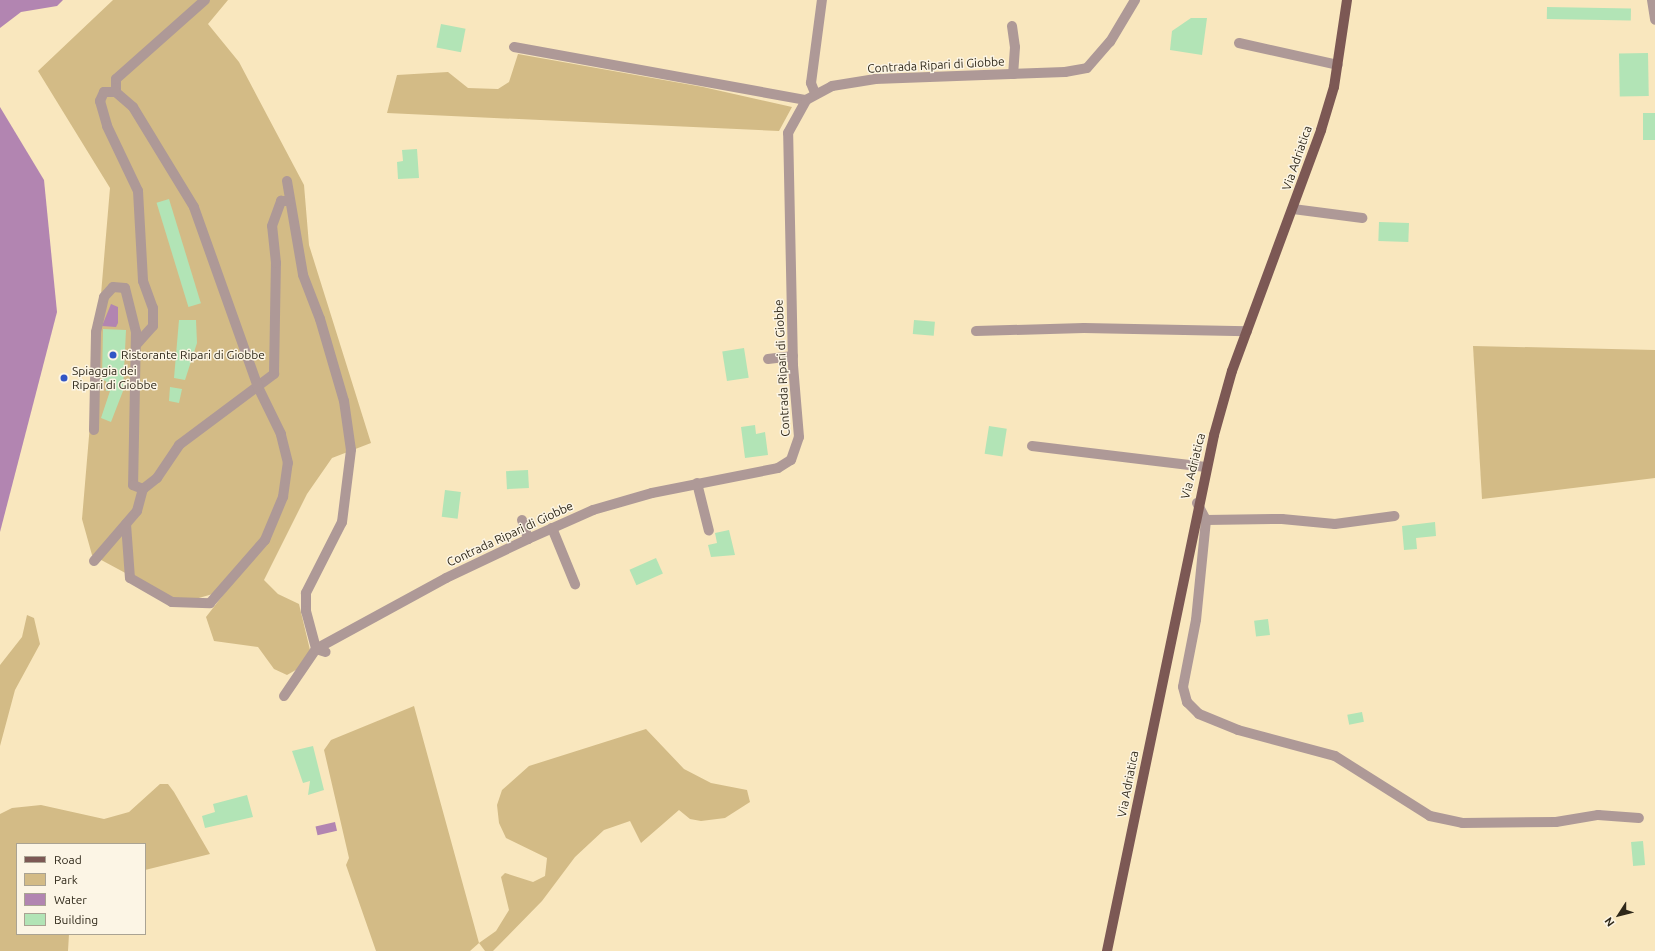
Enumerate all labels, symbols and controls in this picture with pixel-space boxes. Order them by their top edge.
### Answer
street label: Contrada Ripari di Giobbe [867,54,1005,76]
street label: Via Adriatica [1279,124,1315,192]
street label: Contrada Ripari di Giobbe [771,299,793,437]
place label: Ristorante Ripari di Giobbe [121,348,265,362]
marker: Ristorante Ripari di Giobbe [108,350,118,360]
place label: Spiaggia dei Ripari di Giobbe [72,364,157,392]
marker: Spiaggia dei Ripari di Giobbe [59,373,69,383]
street label: Via Adriatica [1178,431,1208,501]
street label: Contrada Ripari di Giobbe [445,498,575,570]
street label: Via Adriatica [1114,749,1142,819]
legend [16,843,146,935]
text: Road [54,853,82,866]
text: Park [54,873,78,886]
text: Water [54,893,87,906]
north arrow [1599,895,1639,935]
text: Building [54,913,98,926]
text: N [1602,915,1617,929]

